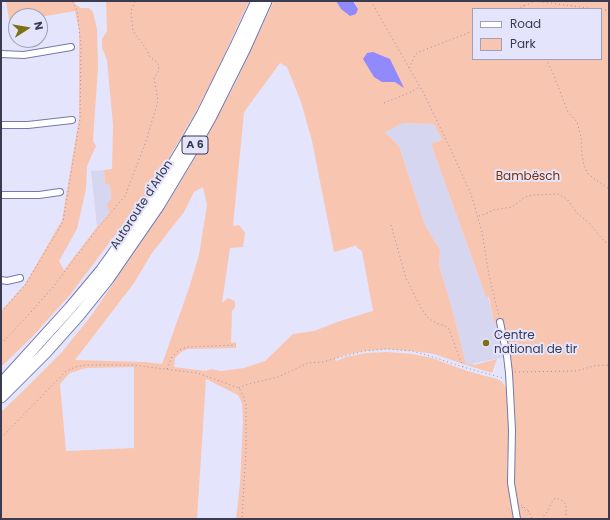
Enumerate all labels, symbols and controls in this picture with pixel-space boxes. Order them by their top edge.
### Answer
north arrow [8,8,48,48]
legend [472,8,602,60]
text: Road [510,15,541,32]
text: N [30,20,47,31]
text: Park [510,35,536,52]
road number: A 6 [182,136,208,154]
street label: Autoroute d'Arlon [108,158,176,252]
park label: Bambësch [496,170,560,184]
place label: Centre national de tir [494,329,577,357]
marker: Centre national de tir [481,338,491,348]

